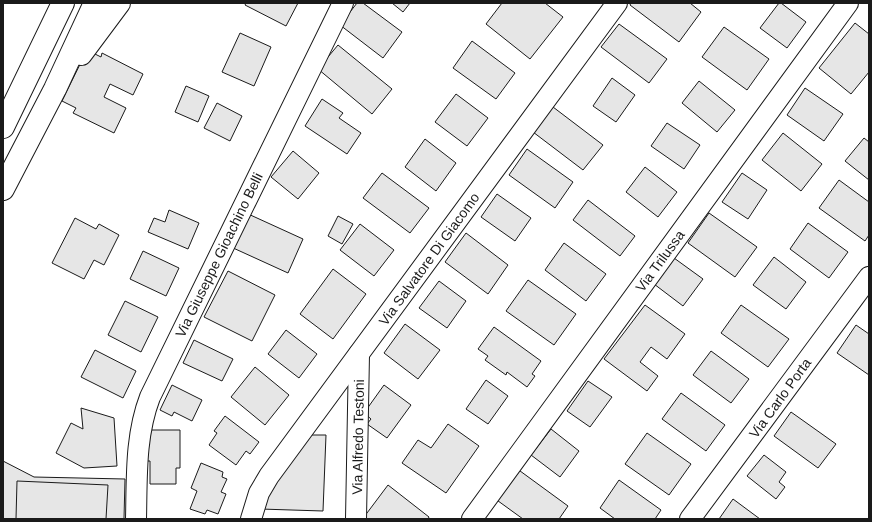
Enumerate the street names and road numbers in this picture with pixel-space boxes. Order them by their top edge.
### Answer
street label: Via Giuseppe Gioachino Belli [172,170,266,340]
street label: Via Salvatore Di Giacomo [375,189,483,328]
street label: Via Trilussa [632,227,688,295]
street label: Via Carlo Porta [746,355,814,441]
street label: Via Alfredo Testoni [349,379,367,495]

